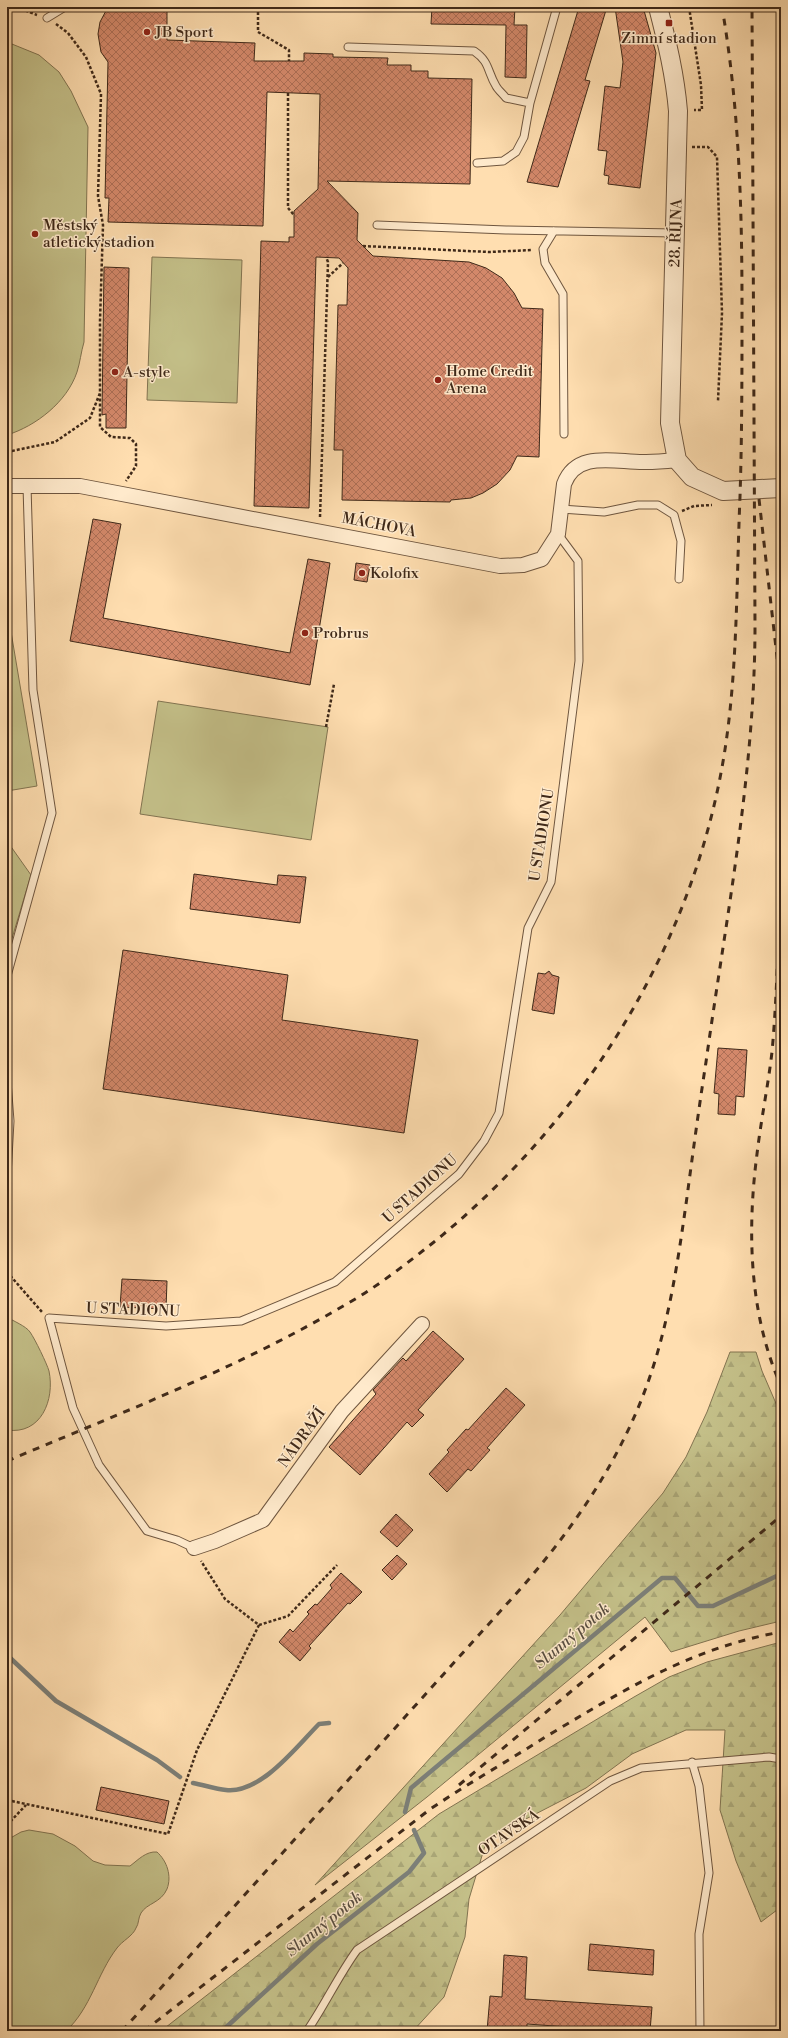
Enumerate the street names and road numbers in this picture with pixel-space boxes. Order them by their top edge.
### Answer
street label: 28. ŘÍJNA [664,198,687,268]
street label: MÁCHOVA [340,508,419,542]
street label: U STADIONU [525,787,559,883]
street label: U STADIONU [379,1150,461,1228]
street label: U STADIONU [86,1299,180,1321]
street label: NÁDRAŽÍ [273,1404,330,1471]
street label: OTAVSKÁ [474,1804,544,1860]

